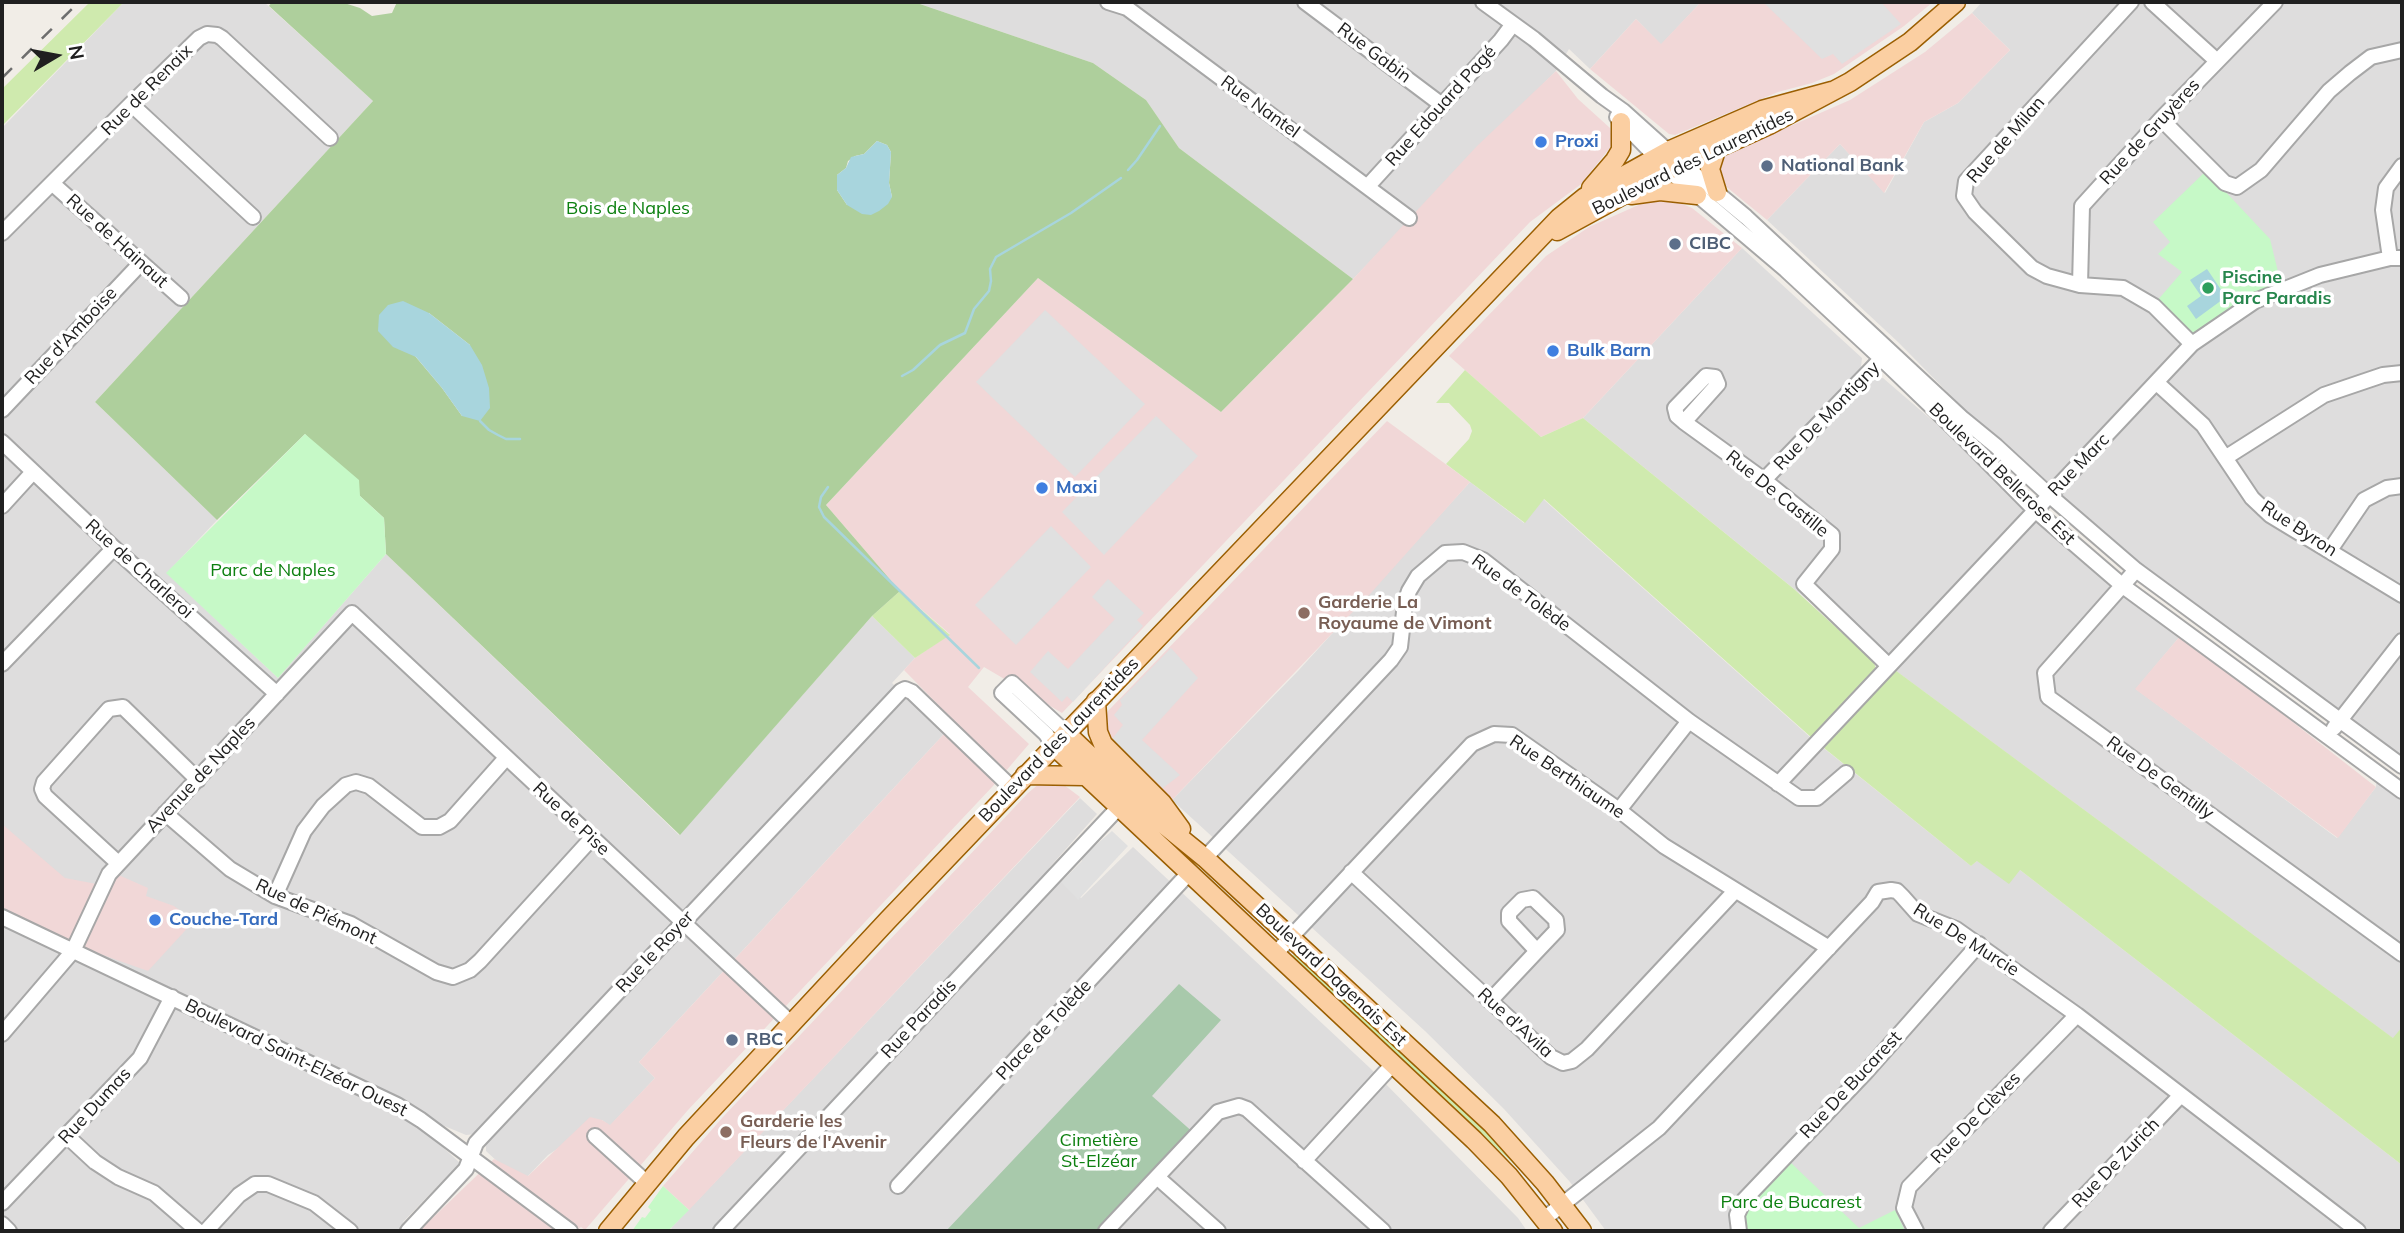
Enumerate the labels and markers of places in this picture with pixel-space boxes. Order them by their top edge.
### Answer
place label: Proxi [1555,131,1599,153]
marker: Proxi [1533,134,1549,150]
place label: National Bank [1781,155,1904,177]
marker: National Bank [1759,158,1775,174]
place label: CIBC [1689,233,1731,255]
marker: CIBC [1667,236,1683,252]
place label: Piscine Parc Paradis [2222,267,2331,310]
marker: Piscine Parc Paradis [2200,280,2216,296]
place label: Bulk Barn [1567,340,1651,362]
marker: Bulk Barn [1545,343,1561,359]
place label: Maxi [1056,477,1097,499]
marker: Maxi [1034,480,1050,496]
place label: Garderie La Royaume de Vimont [1318,592,1491,634]
marker: Garderie La Royaume de Vimont [1296,605,1312,621]
place label: Couche-Tard [169,909,278,931]
marker: Couche-Tard [147,912,163,928]
place label: RBC [746,1029,783,1051]
marker: RBC [724,1032,740,1048]
place label: Garderie les Fleurs de l'Avenir [740,1111,887,1154]
marker: Garderie les Fleurs de l'Avenir [718,1124,734,1140]

